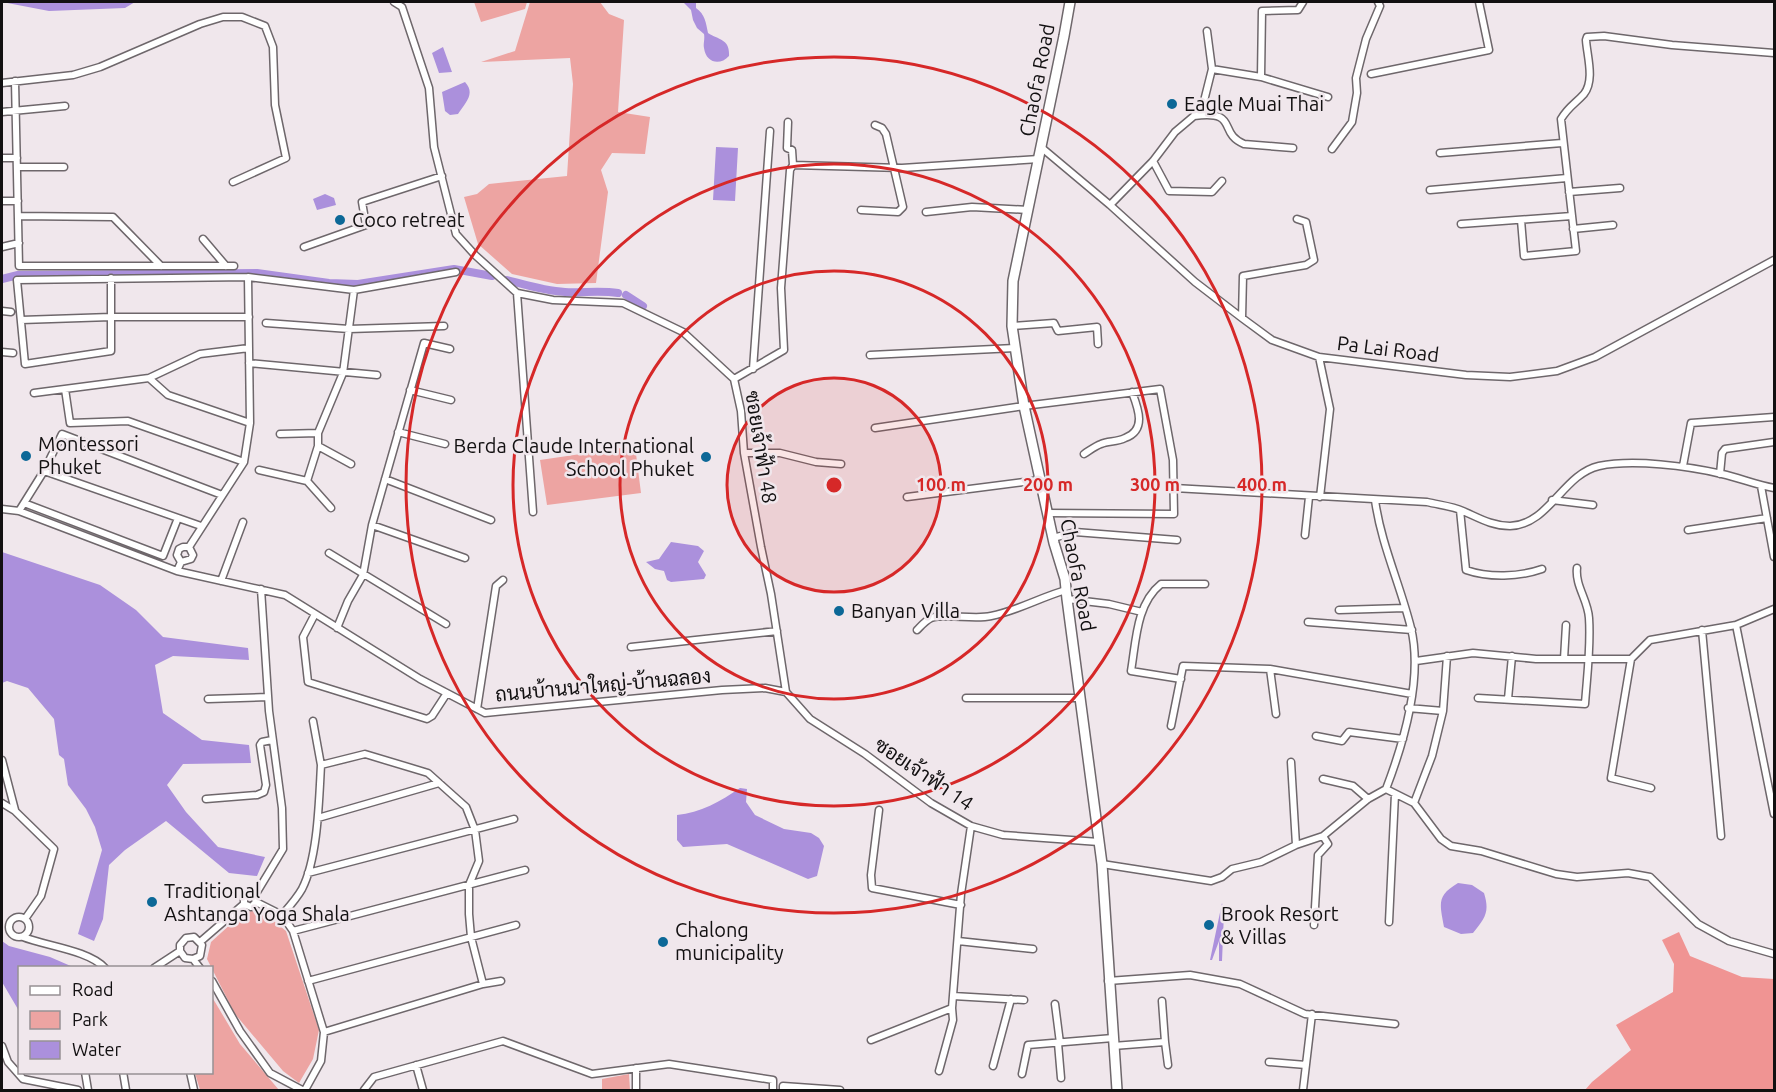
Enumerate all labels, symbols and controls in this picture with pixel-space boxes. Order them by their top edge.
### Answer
street label: Chaofa Road [1014,22,1059,138]
place label: Eagle Muai Thai [1184,92,1324,115]
marker: Eagle Muai Thai [1165,97,1179,111]
place label: Coco retreat [352,208,465,231]
marker: Coco retreat [333,213,347,227]
street label: Pa Lai Road [1336,331,1440,366]
street label: ซอยเจ้าฟ้า 48 [741,389,782,505]
place label: Montessori Phuket [38,432,139,478]
place label: Berda Claude International School Phuket [454,434,694,480]
marker: Montessori Phuket [19,449,33,463]
marker: Berda Claude International School Phuket [699,450,713,464]
text: 100 m [916,474,966,494]
text: 200 m [1023,474,1073,494]
text: 300 m [1130,474,1180,494]
text: 400 m [1237,474,1287,494]
centre of rings [824,475,844,495]
street label: Chaofa Road [1056,517,1101,633]
place label: Banyan Villa [851,599,960,622]
marker: Banyan Villa [832,604,846,618]
street label: ถนนบ้านนาใหญ่-บ้านฉลอง [494,663,712,706]
street label: ซอยเจ้าฟ้า 14 [871,732,978,815]
place label: Traditional Ashtanga Yoga Shala [164,879,350,925]
marker: Traditional Ashtanga Yoga Shala [145,895,159,909]
place label: Brook Resort & Villas [1221,902,1339,948]
place label: Chalong municipality [675,918,784,964]
marker: Brook Resort & Villas [1202,918,1216,932]
marker: Chalong municipality [656,935,670,949]
legend [18,966,213,1074]
text: Road [72,979,114,999]
text: Park [72,1009,108,1029]
text: Water [72,1039,122,1059]

